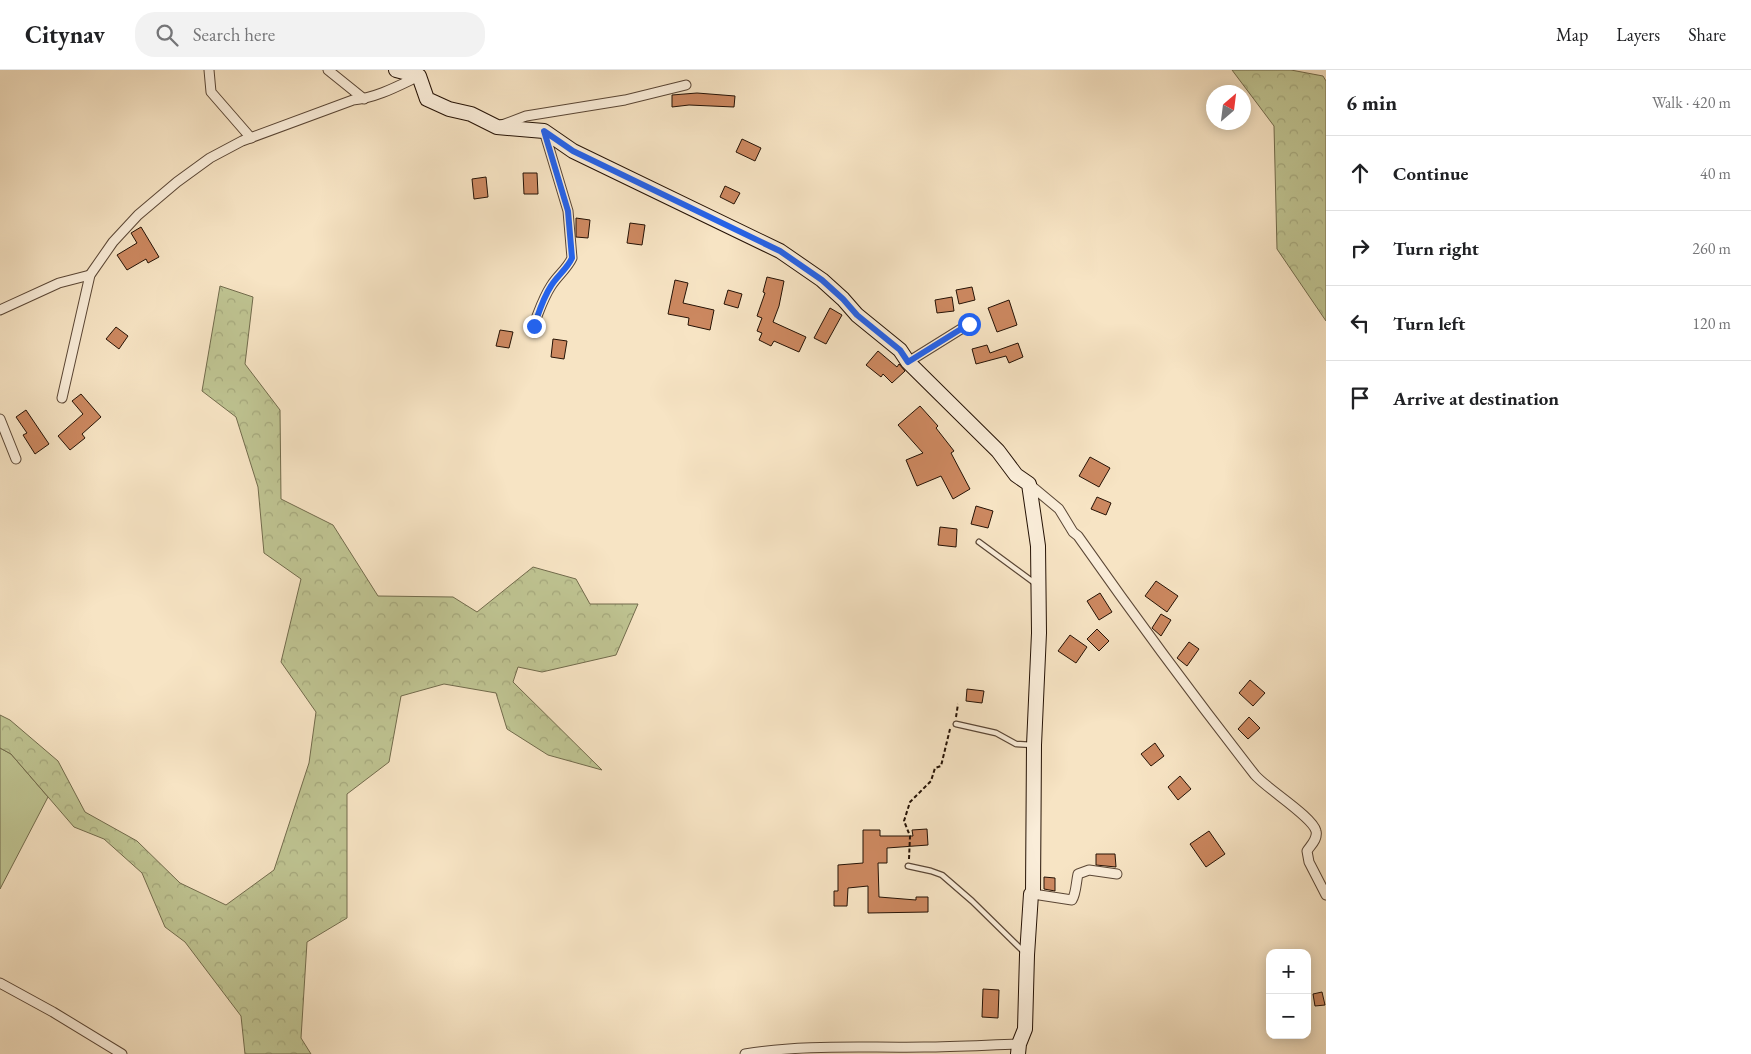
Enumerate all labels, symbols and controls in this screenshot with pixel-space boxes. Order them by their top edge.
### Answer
search box [135,12,485,57]
text: Citynav [25,19,105,50]
icon: search [153,21,181,49]
text: Search here [193,22,275,47]
text: Map [1556,23,1588,46]
text: Layers [1616,23,1660,46]
text: Share [1688,23,1726,46]
north arrow [1206,85,1251,130]
text: 6 min [1346,89,1397,116]
text: Walk · 420 m [1652,92,1731,113]
icon: ahead [1346,159,1374,187]
text: Continue [1393,161,1468,186]
text: 40 m [1700,163,1731,184]
icon: right [1346,234,1374,262]
text: Turn right [1393,236,1479,261]
text: 260 m [1692,238,1731,259]
icon: left [1346,309,1374,337]
text: Turn left [1393,311,1465,336]
route start [958,313,981,336]
text: 120 m [1692,313,1731,334]
route end [523,315,546,338]
icon: arrive [1346,384,1374,412]
text: Arrive at destination [1393,386,1559,411]
map controls [1266,949,1311,1039]
button: + [1266,949,1311,994]
button: − [1266,994,1311,1039]

